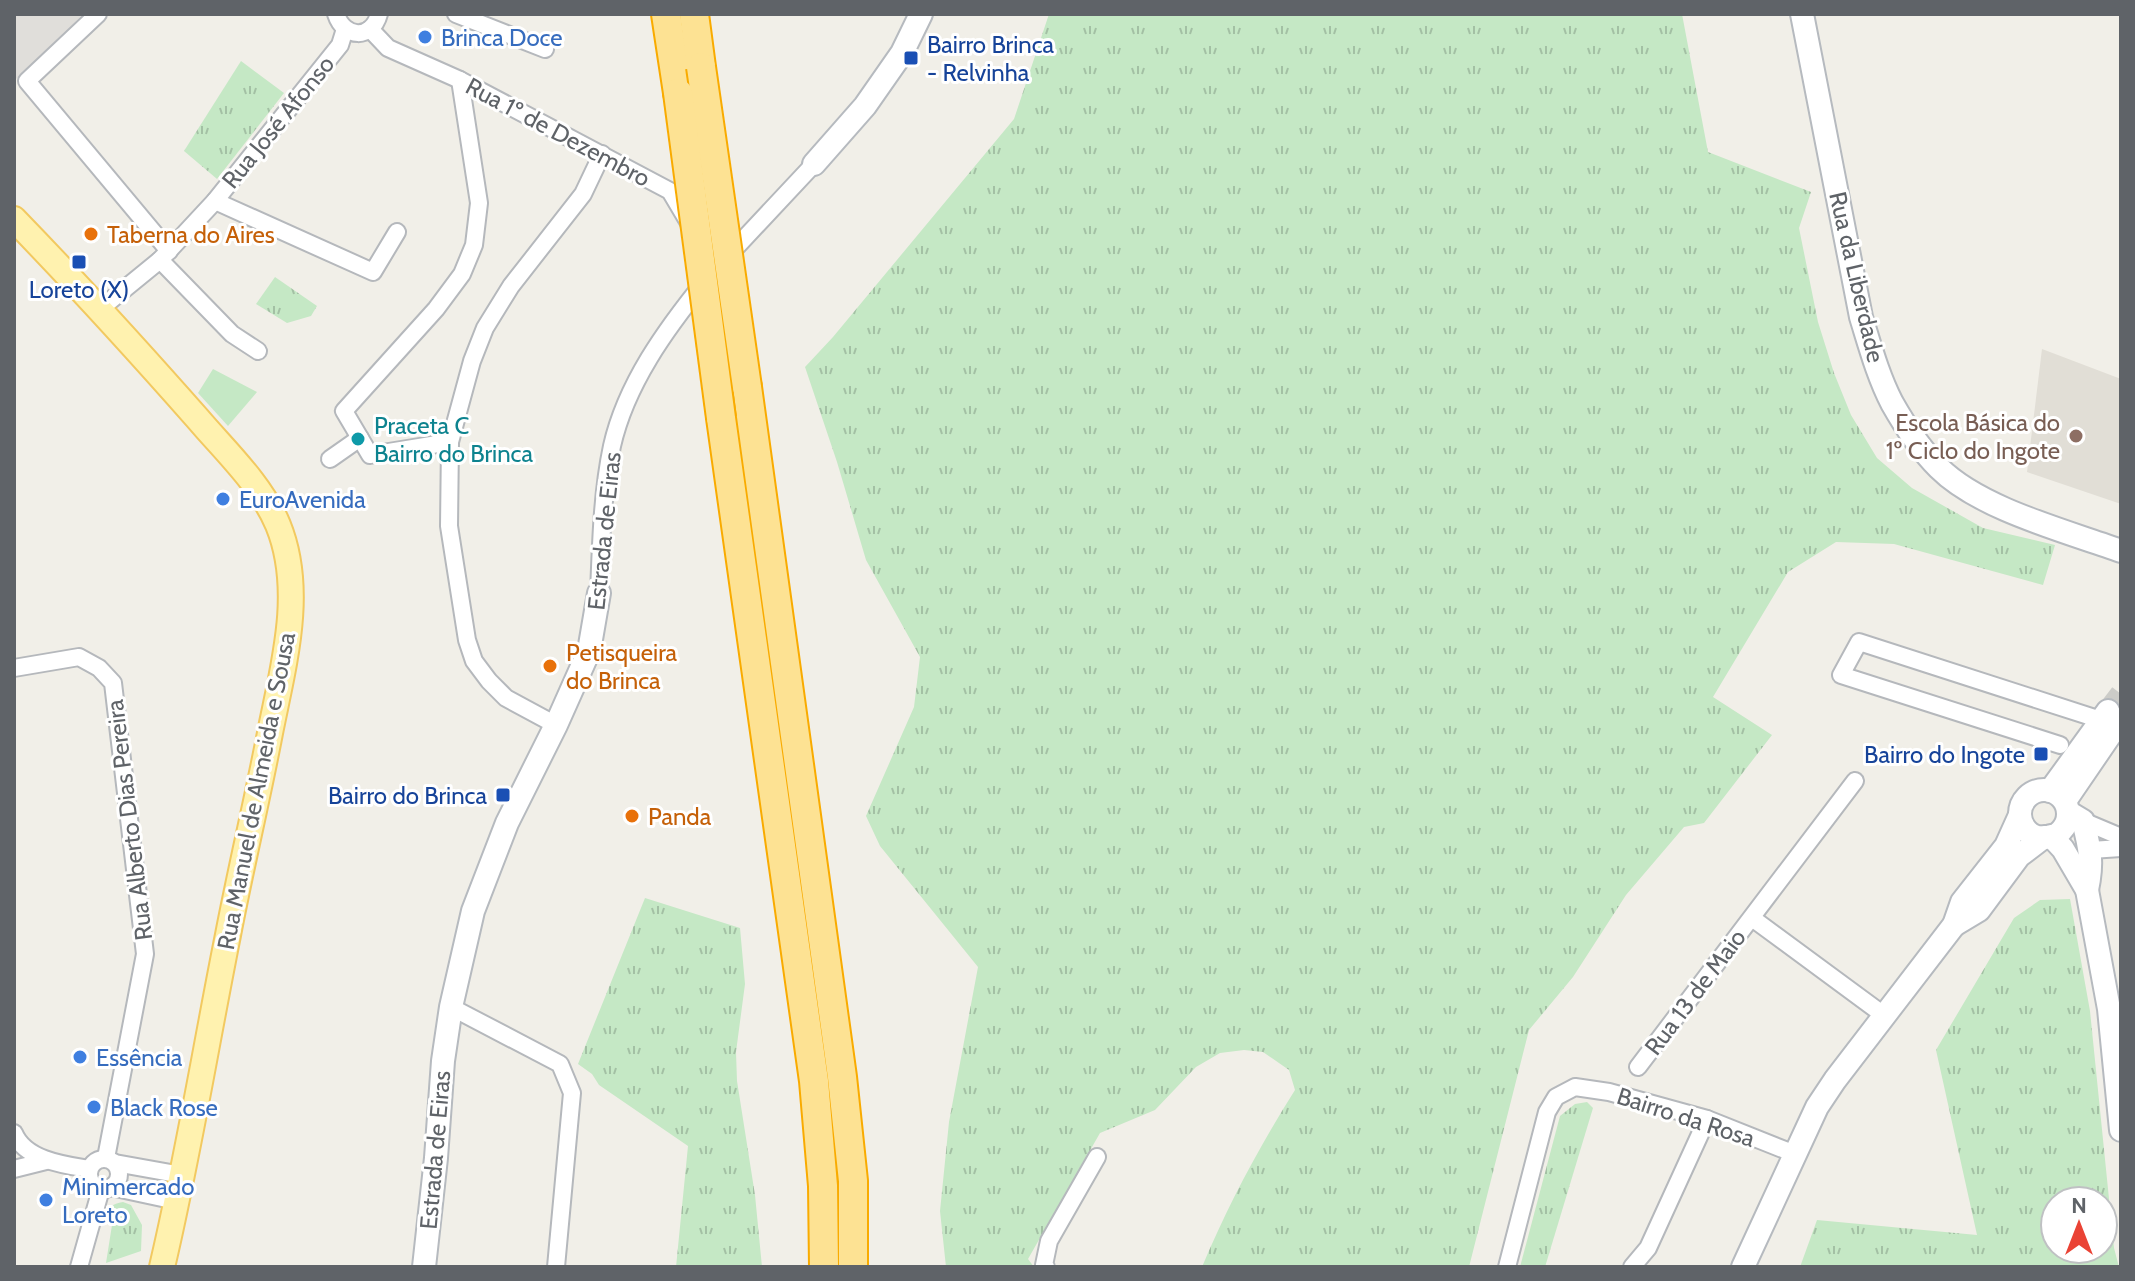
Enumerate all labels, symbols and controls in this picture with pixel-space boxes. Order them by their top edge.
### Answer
place label: Brinca Doce [441,23,563,52]
marker: Brinca Doce [416,28,434,46]
place label: Bairro Brinca - Relvinha [927,30,1055,87]
marker: Bairro Brinca - Relvinha [902,49,920,67]
street label: Rua José Afonso [216,50,340,194]
street label: Rua 1º de Dezembro [461,71,655,193]
street label: Rua da Liberdade [1823,189,1891,365]
place label: Taberna do Aires [107,220,275,249]
marker: Taberna do Aires [82,225,100,243]
marker: Loreto (X) [70,253,88,271]
place label: Loreto (X) [29,275,129,304]
place label: Escola Básica do 1º Ciclo do Ingote [1886,408,2060,465]
place label: Praceta C Bairro do Brinca [374,411,533,468]
marker: Escola Básica do 1º Ciclo do Ingote [2067,427,2085,445]
marker: Praceta C Bairro do Brinca [349,430,367,448]
street label: Estrada de Eiras [581,450,627,612]
place label: EuroAvenida [239,485,366,514]
marker: EuroAvenida [214,490,232,508]
street label: Rua Manuel de Almeida e Sousa [211,629,301,952]
place label: Petisqueira do Brinca [566,638,678,695]
marker: Petisqueira do Brinca [541,657,559,675]
street label: Rua Alberto Dias Pereira [100,698,158,942]
place label: Bairro do Ingote [1864,740,2025,769]
marker: Bairro do Ingote [2032,745,2050,763]
place label: Bairro do Brinca [328,781,487,810]
marker: Bairro do Brinca [494,786,512,804]
place label: Panda [648,802,712,831]
marker: Panda [623,807,641,825]
street label: Rua 13 de Maio [1638,923,1752,1061]
place label: Essência [96,1043,183,1072]
marker: Essência [71,1048,89,1066]
street label: Estrada de Eiras [414,1069,456,1231]
street label: Bairro da Rosa [1613,1081,1759,1153]
place label: Black Rose [110,1093,218,1122]
marker: Black Rose [85,1098,103,1116]
place label: Minimercado Loreto [62,1172,194,1229]
north arrow [2039,1185,2119,1265]
marker: Minimercado Loreto [37,1191,55,1209]
text: N [2071,1192,2087,1219]

